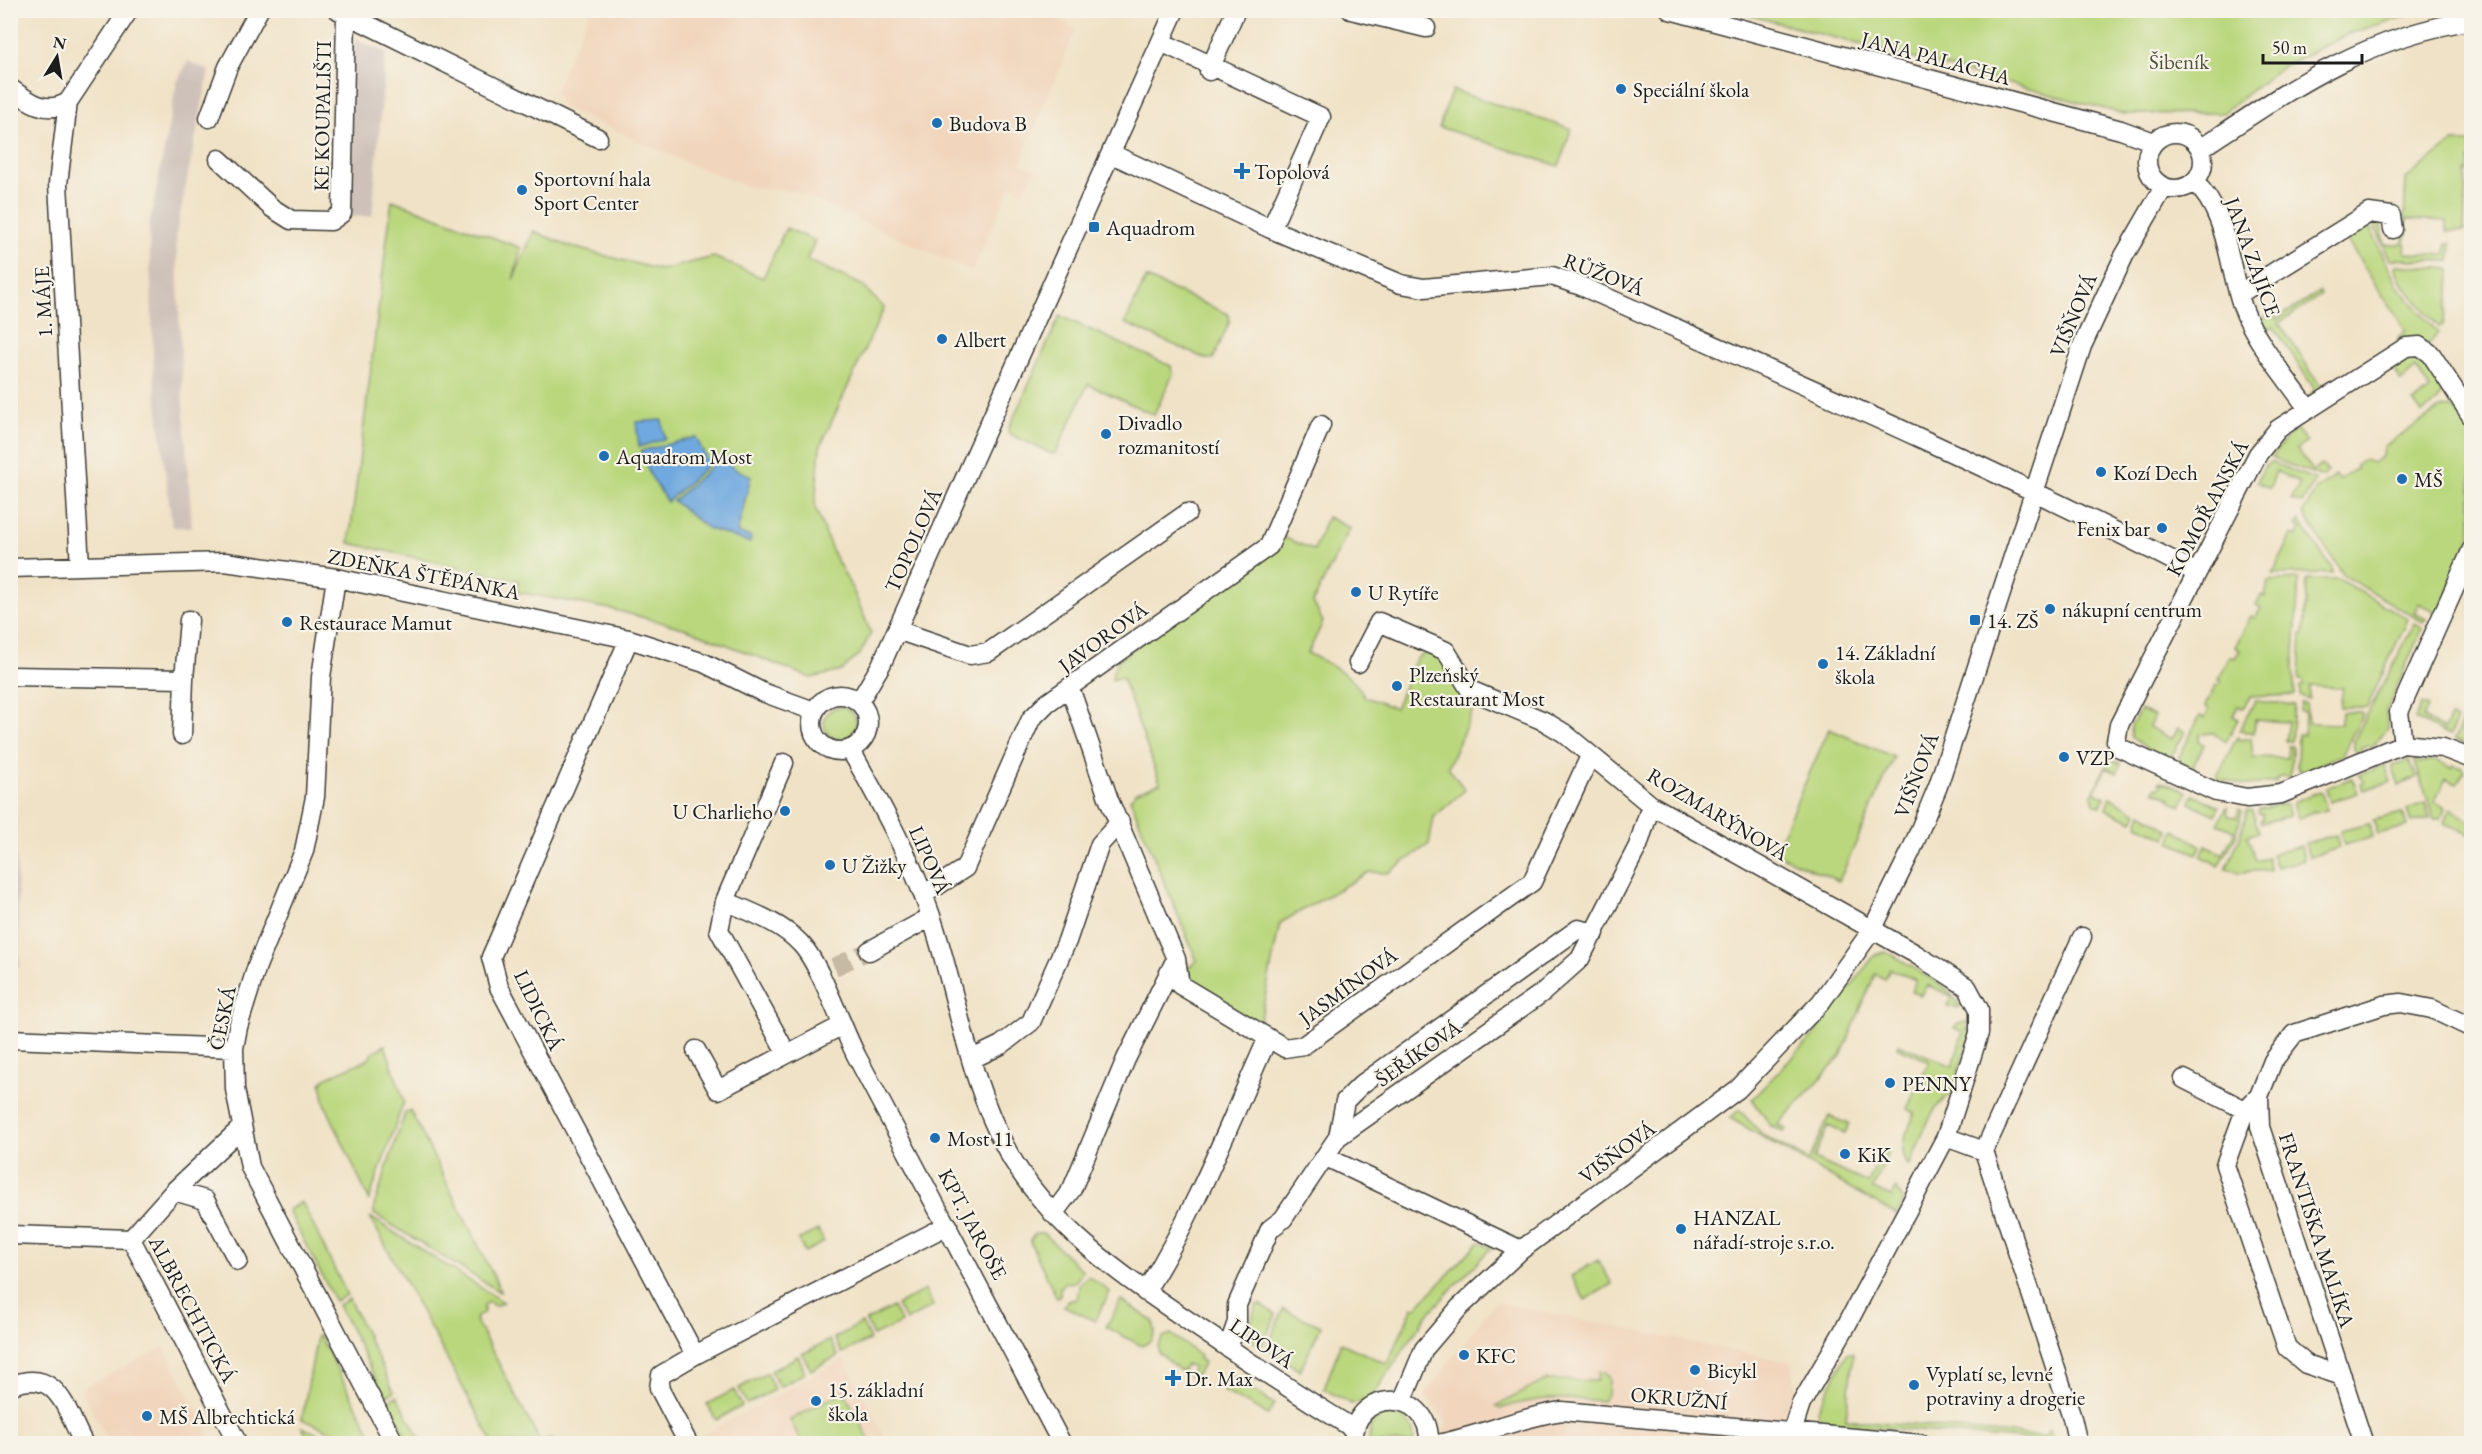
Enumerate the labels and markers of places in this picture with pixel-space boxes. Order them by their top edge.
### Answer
place label: Speciální škola [1633,76,1750,103]
marker: Speciální škola [1614,82,1628,96]
place label: Budova B [949,110,1027,137]
marker: Budova B [930,116,944,130]
place label: Topolová [1254,158,1330,185]
marker: Topolová [1235,164,1249,178]
place label: Sportovní hala Sport Center [534,165,652,216]
marker: Sportovní hala Sport Center [515,183,529,197]
place label: Aquadrom [1105,214,1195,241]
marker: Aquadrom [1087,220,1101,234]
place label: Albert [953,326,1007,353]
marker: Albert [935,332,949,346]
place label: Divadlo rozmanitostí [1118,409,1220,460]
marker: Divadlo rozmanitostí [1099,427,1113,441]
place label: Aquadrom Most [615,443,752,470]
marker: Aquadrom Most [597,449,611,463]
place label: Kozí Dech [2113,459,2198,486]
marker: Kozí Dech [2094,465,2108,479]
place label: MŠ [2414,466,2443,493]
marker: MŠ [2395,472,2409,486]
place label: Fenix bar [2076,515,2150,542]
marker: Fenix bar [2155,521,2169,535]
place label: U Rytíře [1368,579,1439,606]
marker: U Rytíře [1349,585,1363,599]
place label: nákupní centrum [2062,596,2202,623]
marker: nákupní centrum [2043,602,2057,616]
place label: 14. ZŠ [1987,607,2039,634]
place label: Restaurace Mamut [299,609,452,636]
marker: 14. ZŠ [1968,613,1982,627]
marker: Restaurace Mamut [280,615,294,629]
place label: 14. Základní škola [1835,639,1936,690]
marker: 14. Základní škola [1816,657,1830,671]
place label: Plzeňský Restaurant Most [1409,661,1545,712]
marker: Plzeňský Restaurant Most [1390,679,1404,693]
place label: VZP [2076,744,2115,771]
marker: VZP [2057,750,2071,764]
place label: U Charlieho [673,798,773,825]
marker: U Charlieho [778,804,792,818]
place label: U Žižky [842,852,907,879]
marker: U Žižky [823,858,837,872]
place label: PENNY [1902,1070,1973,1097]
marker: PENNY [1883,1076,1897,1090]
place label: Most 11 [947,1125,1014,1152]
marker: Most 11 [928,1131,942,1145]
place label: KiK [1857,1141,1891,1168]
marker: KiK [1838,1147,1852,1161]
place label: HANZAL nářadí-stroje s.r.o. [1693,1204,1835,1255]
marker: HANZAL nářadí-stroje s.r.o. [1674,1222,1688,1236]
place label: KFC [1476,1342,1516,1369]
marker: KFC [1457,1348,1471,1362]
place label: Bicykl [1707,1357,1757,1384]
place label: Vyplatí se, levné potraviny a drogerie [1926,1360,2085,1411]
marker: Bicykl [1688,1363,1702,1377]
place label: Dr. Max [1185,1365,1253,1392]
marker: Dr. Max [1166,1371,1180,1385]
place label: 15. základní škola [828,1376,924,1427]
marker: Vyplatí se, levné potraviny a drogerie [1907,1378,1921,1392]
marker: 15. základní škola [809,1394,823,1408]
place label: MŠ Albrechtická [159,1403,296,1430]
marker: MŠ Albrechtická [140,1409,154,1423]

